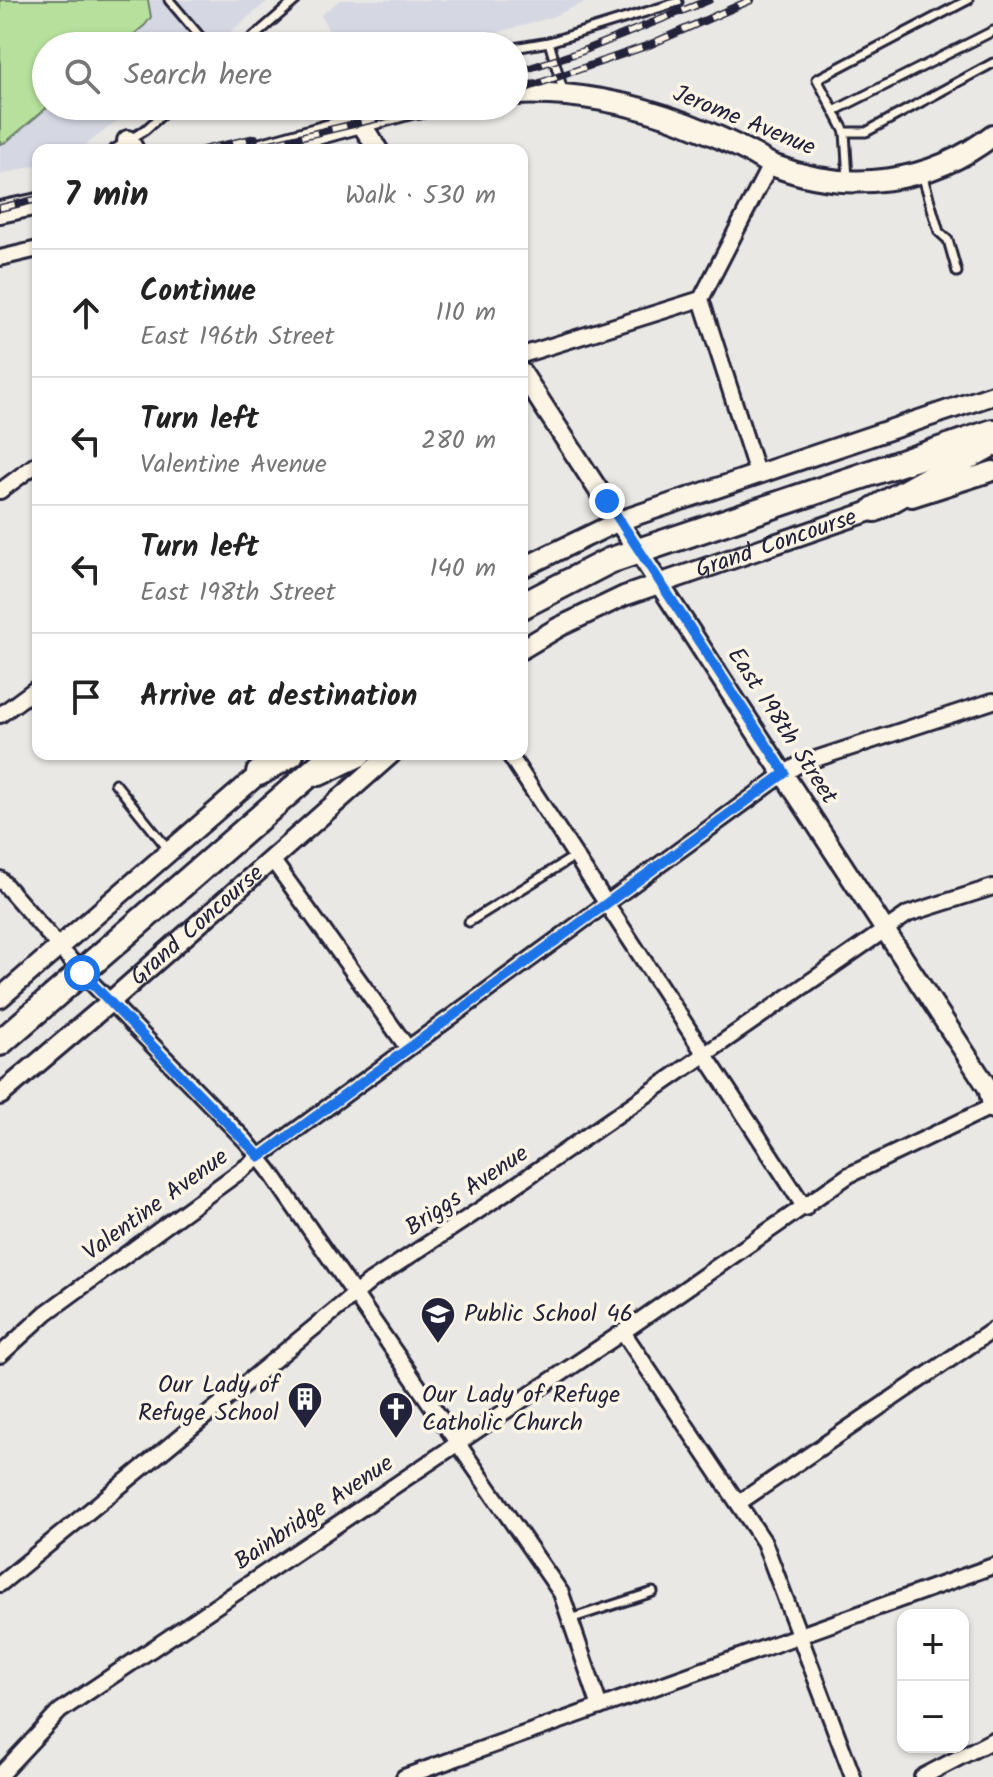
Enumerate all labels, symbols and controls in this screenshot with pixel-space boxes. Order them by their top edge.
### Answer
search box [32,32,528,120]
text: Search here [124,52,272,100]
icon: search [60,54,104,98]
street label: Jerome Avenue [667,75,822,167]
text: 7 min [64,169,149,223]
text: Walk · 530 m [345,175,496,217]
text: Continue [140,268,256,316]
icon: ahead [64,291,108,335]
text: 110 m [436,292,496,334]
text: East 196th Street [140,316,335,358]
text: Turn left [140,396,259,444]
icon: left [64,419,108,463]
text: 280 m [421,420,496,462]
text: Valentine Avenue [140,444,327,486]
route end [589,483,625,519]
street label: Grand Concourse [690,498,862,589]
text: Turn left [140,524,259,572]
icon: left [64,547,108,591]
text: 140 m [429,548,496,590]
text: East 198th Street [140,572,336,614]
street label: East 198th Street [716,640,848,813]
text: Arrive at destination [140,673,417,721]
icon: arrive [64,675,108,719]
street label: Grand Concourse [121,855,273,996]
route start [64,955,100,991]
street label: Briggs Avenue [397,1135,537,1247]
street label: Valentine Avenue [75,1138,237,1271]
school or university icon: Public School 46 [419,1295,457,1345]
place label: Public School 46 [464,1295,633,1334]
place label: Our Lady of Refuge School [138,1366,282,1433]
place label: Our Lady of Refuge Catholic Church [422,1376,620,1443]
building icon: Our Lady of Refuge School [286,1380,324,1430]
church icon: Our Lady of Refuge Catholic Church [377,1390,415,1440]
street label: Bainbridge Avenue [226,1445,402,1581]
map controls [897,1609,969,1753]
button: + [897,1609,969,1681]
button: − [897,1681,969,1753]

